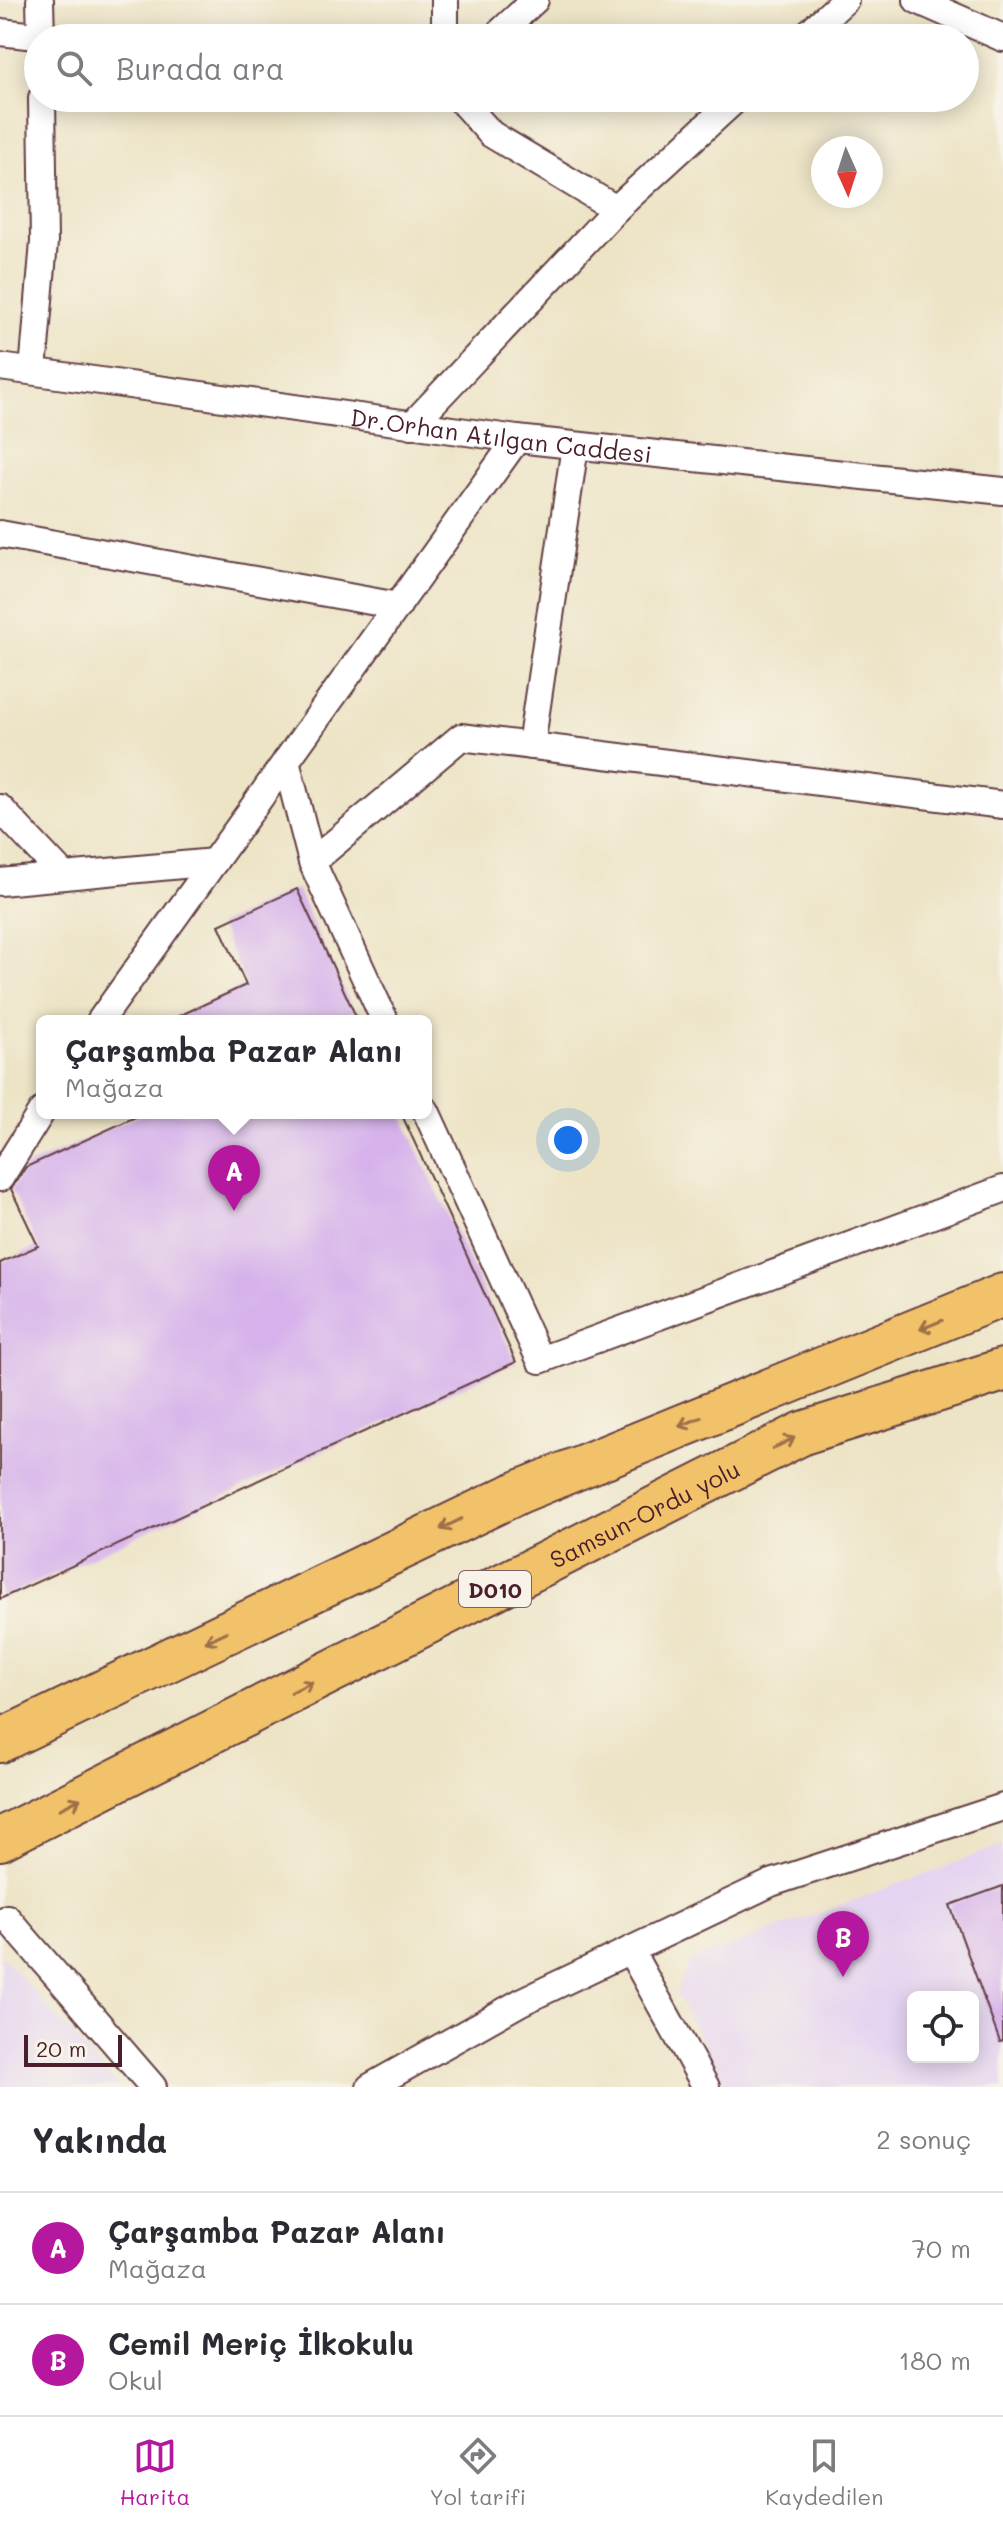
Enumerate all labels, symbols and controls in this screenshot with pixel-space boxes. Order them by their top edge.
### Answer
search box [24,24,979,112]
icon: search [52,46,96,90]
text: Burada ara [116,48,285,88]
north arrow [811,136,883,208]
street label: Dr.Orhan Atılgan Caddesi [349,401,654,469]
popup [36,1015,432,1119]
text: Çarşamba Pazar Alanı [65,1030,403,1070]
text: Mağaza [65,1070,164,1104]
your location [548,1120,588,1160]
pin: A [208,1145,260,1211]
one-way arrow [919,1318,944,1333]
one-way arrow [678,1416,703,1430]
one-way arrow [771,1435,795,1450]
street label: Samsun-Ordu yolu [544,1452,745,1574]
one-way arrow [439,1517,463,1532]
road number: D010 [459,1571,531,1607]
one-way arrow [205,1630,229,1645]
one-way arrow [289,1679,313,1694]
one-way arrow [57,1796,81,1812]
pin: B [817,1911,869,1977]
map controls [907,1991,979,2063]
button: locate [907,1991,979,2063]
scale bar [24,2031,122,2067]
text: 20 m [36,2034,86,2063]
text: Yakında [32,2117,167,2162]
text: 2 sonuç [876,2122,971,2156]
text: Çarşamba Pazar Alanı [108,2211,446,2251]
text: A [49,2231,67,2265]
text: 70 m [911,2231,971,2265]
text: Mağaza [108,2251,207,2285]
text: Cemil Meriç İlkokulu [108,2323,414,2363]
text: B [49,2343,67,2377]
text: 180 m [899,2343,971,2377]
text: Okul [108,2363,163,2397]
tab: Harita [120,2434,190,2511]
tab: Yol tarifi [429,2434,526,2511]
tab: Kaydedilen [765,2434,883,2511]

